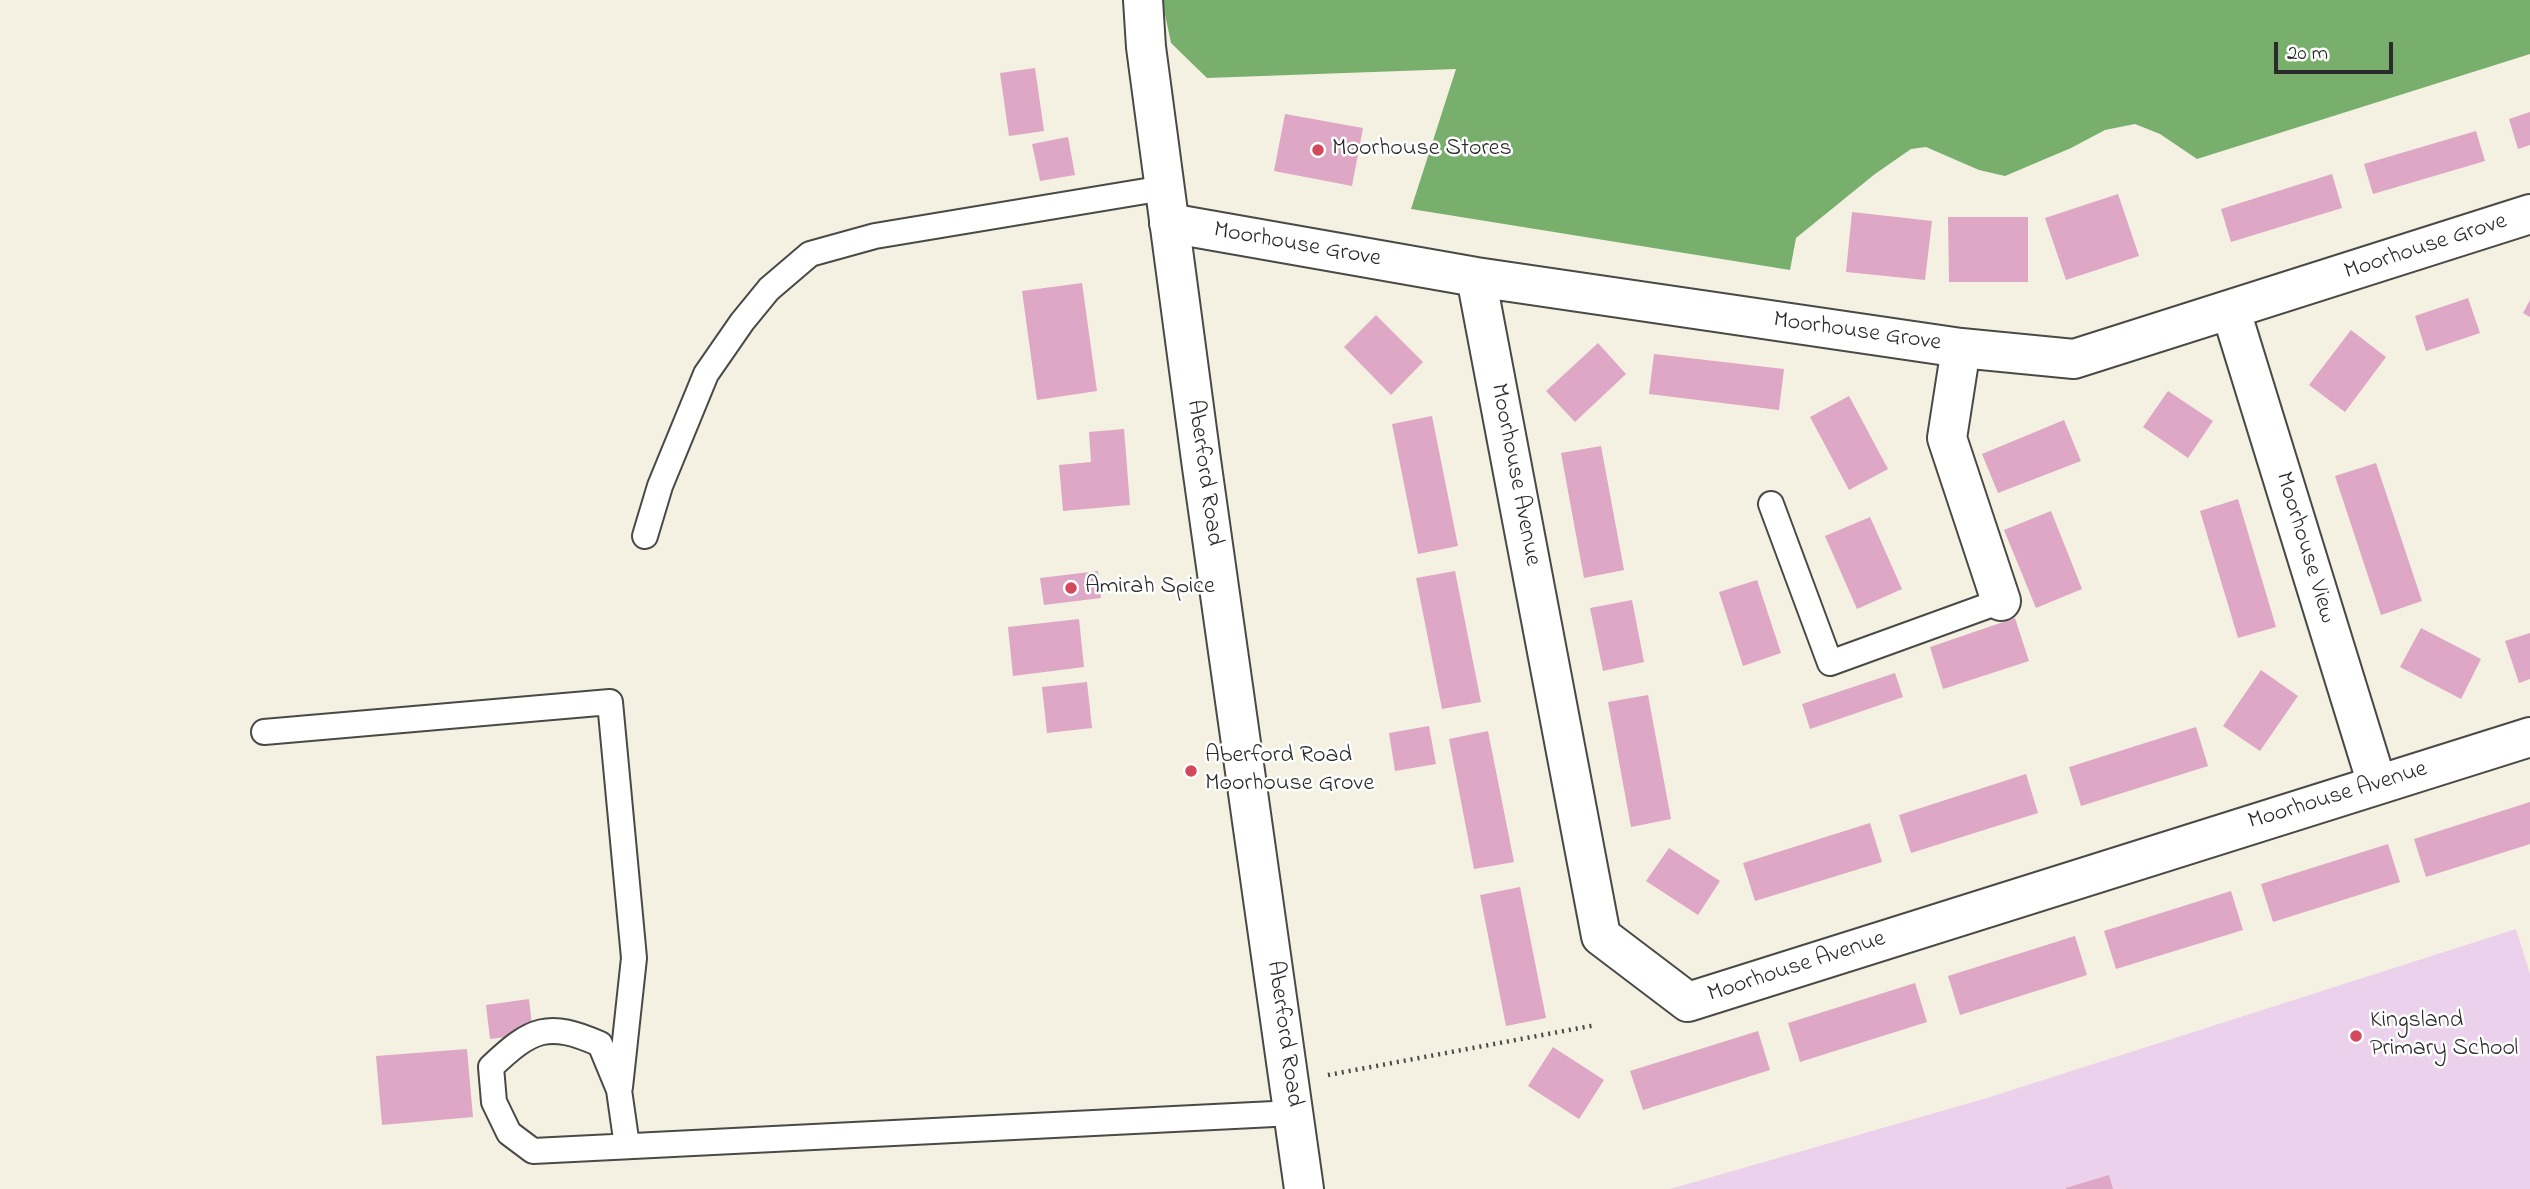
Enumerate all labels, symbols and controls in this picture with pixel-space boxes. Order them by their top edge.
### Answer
scale bar [2278,28,2397,72]
text: 20 m [2287,39,2328,69]
place label: Moorhouse Stores [1332,136,1512,164]
marker: Moorhouse Stores [1310,142,1326,158]
street label: Moorhouse Grove [2341,208,2511,288]
street label: Moorhouse Grove [1211,217,1383,275]
street label: Moorhouse Grove [1771,307,1943,359]
street label: Moorhouse Avenue [1482,381,1546,569]
street label: Aberford Road [1179,398,1227,548]
street label: Moorhouse View [2267,469,2341,627]
place label: Amirah Spice [1085,574,1215,602]
marker: Amirah Spice [1063,580,1079,596]
place label: Aberford Road Moorhouse Grove [1205,743,1374,799]
street label: Moorhouse Avenue [2245,756,2431,838]
marker: Aberford Road Moorhouse Grove [1183,763,1199,779]
street label: Moorhouse Avenue [1704,926,1890,1010]
street label: Aberford Road [1259,959,1307,1109]
place label: Kingsland Primary School [2370,1008,2518,1064]
marker: Kingsland Primary School [2348,1028,2364,1044]

